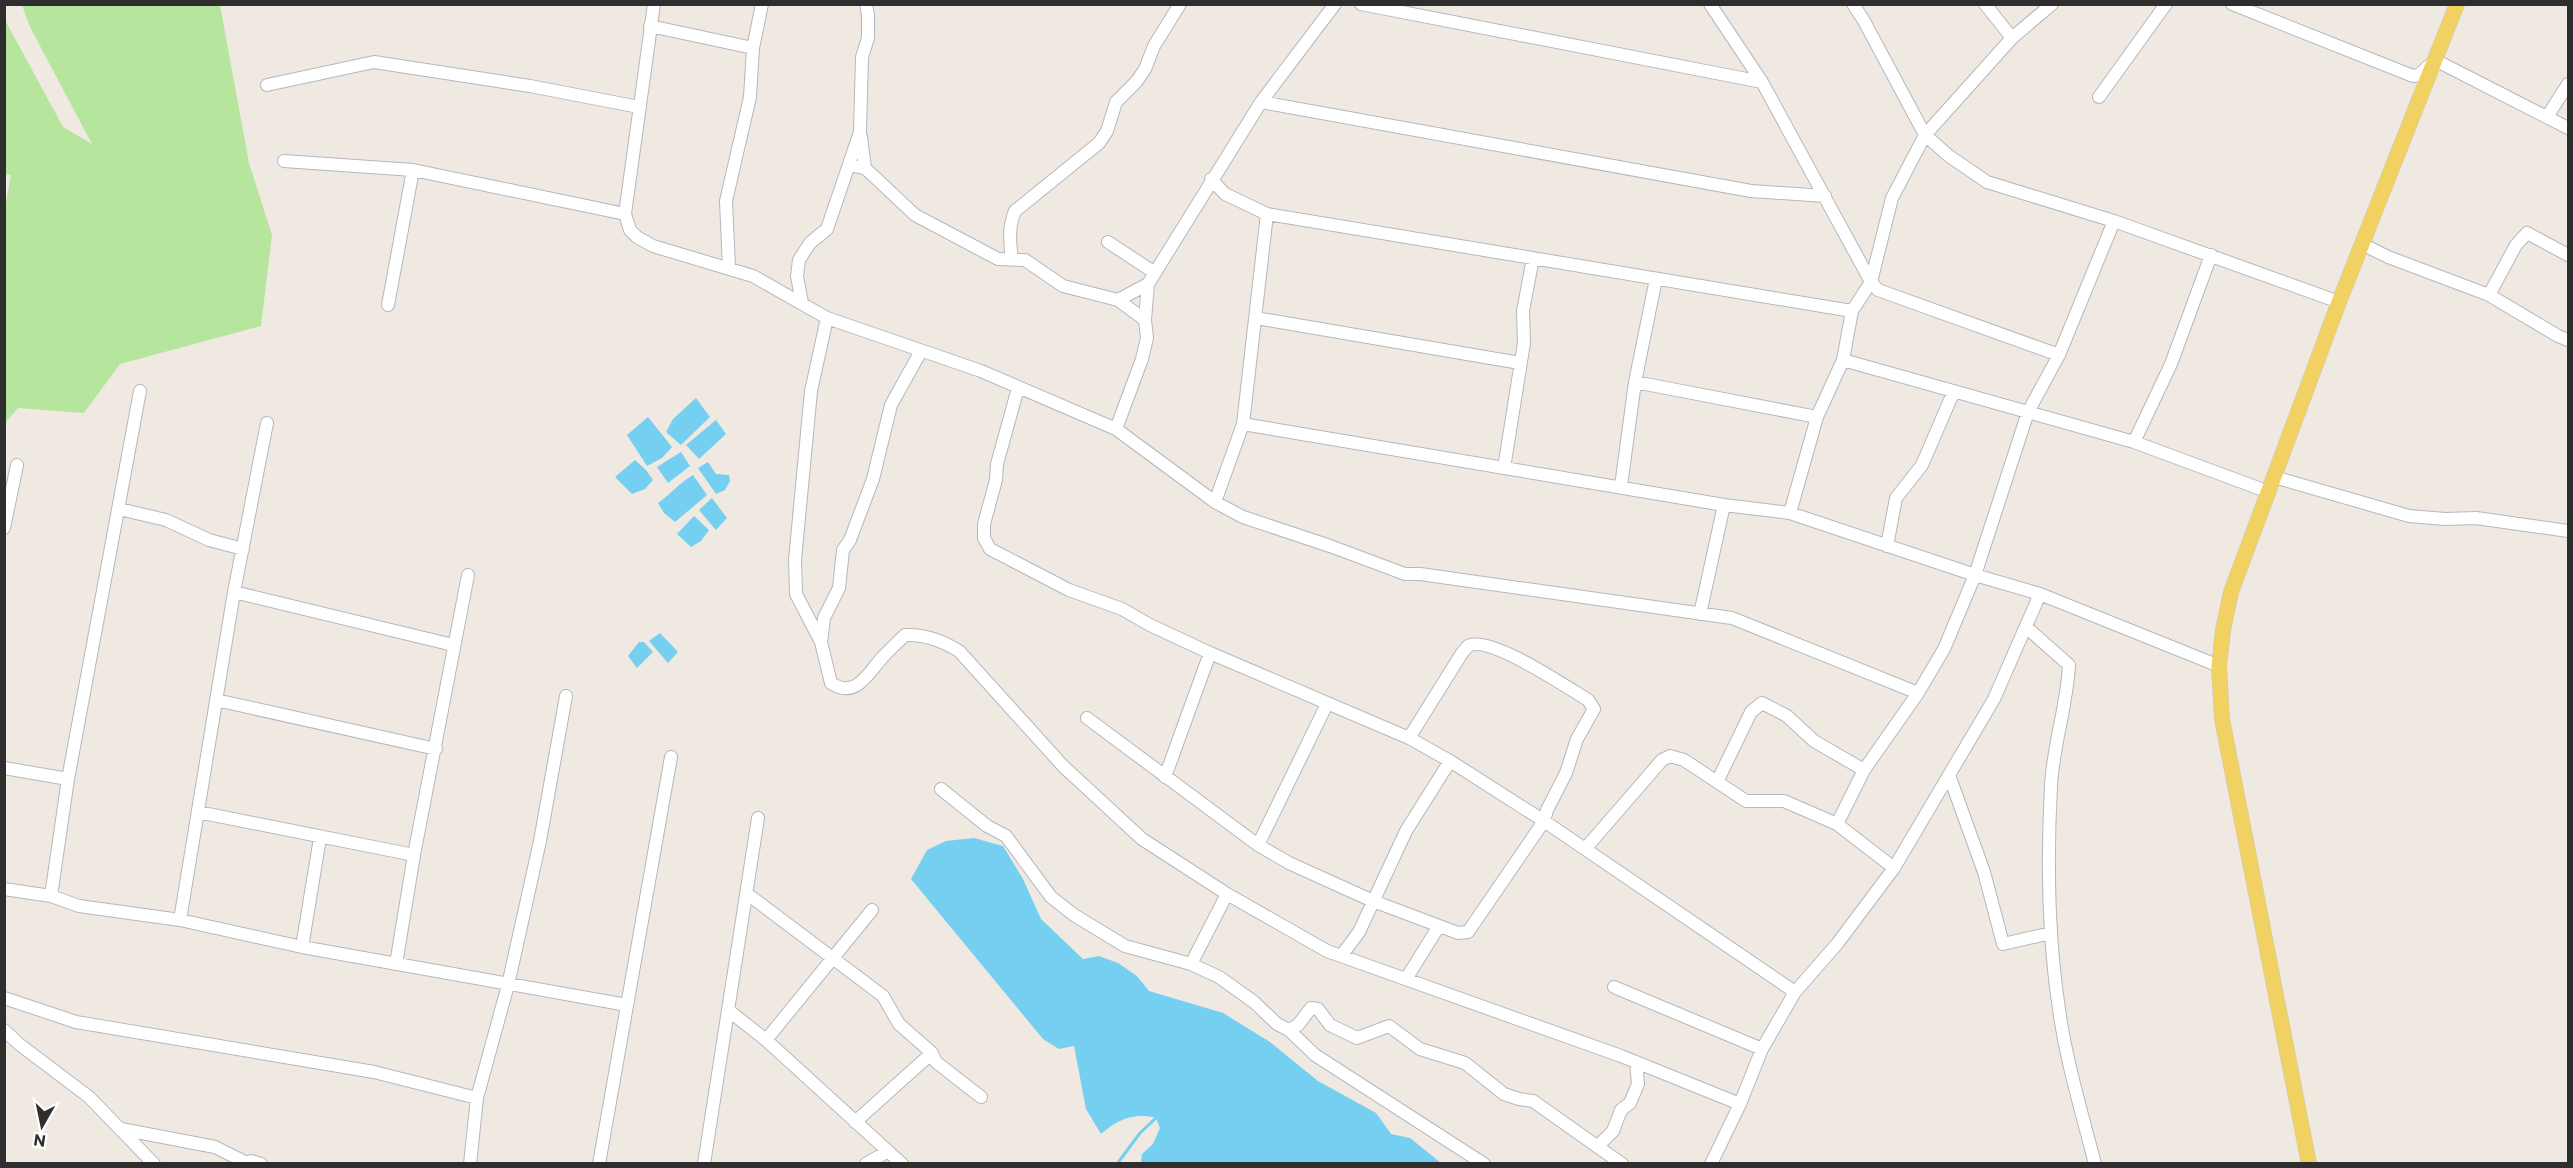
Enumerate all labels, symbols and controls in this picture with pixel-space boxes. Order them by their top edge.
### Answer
north arrow [12,1096,72,1156]
text: N [32,1131,47,1152]

